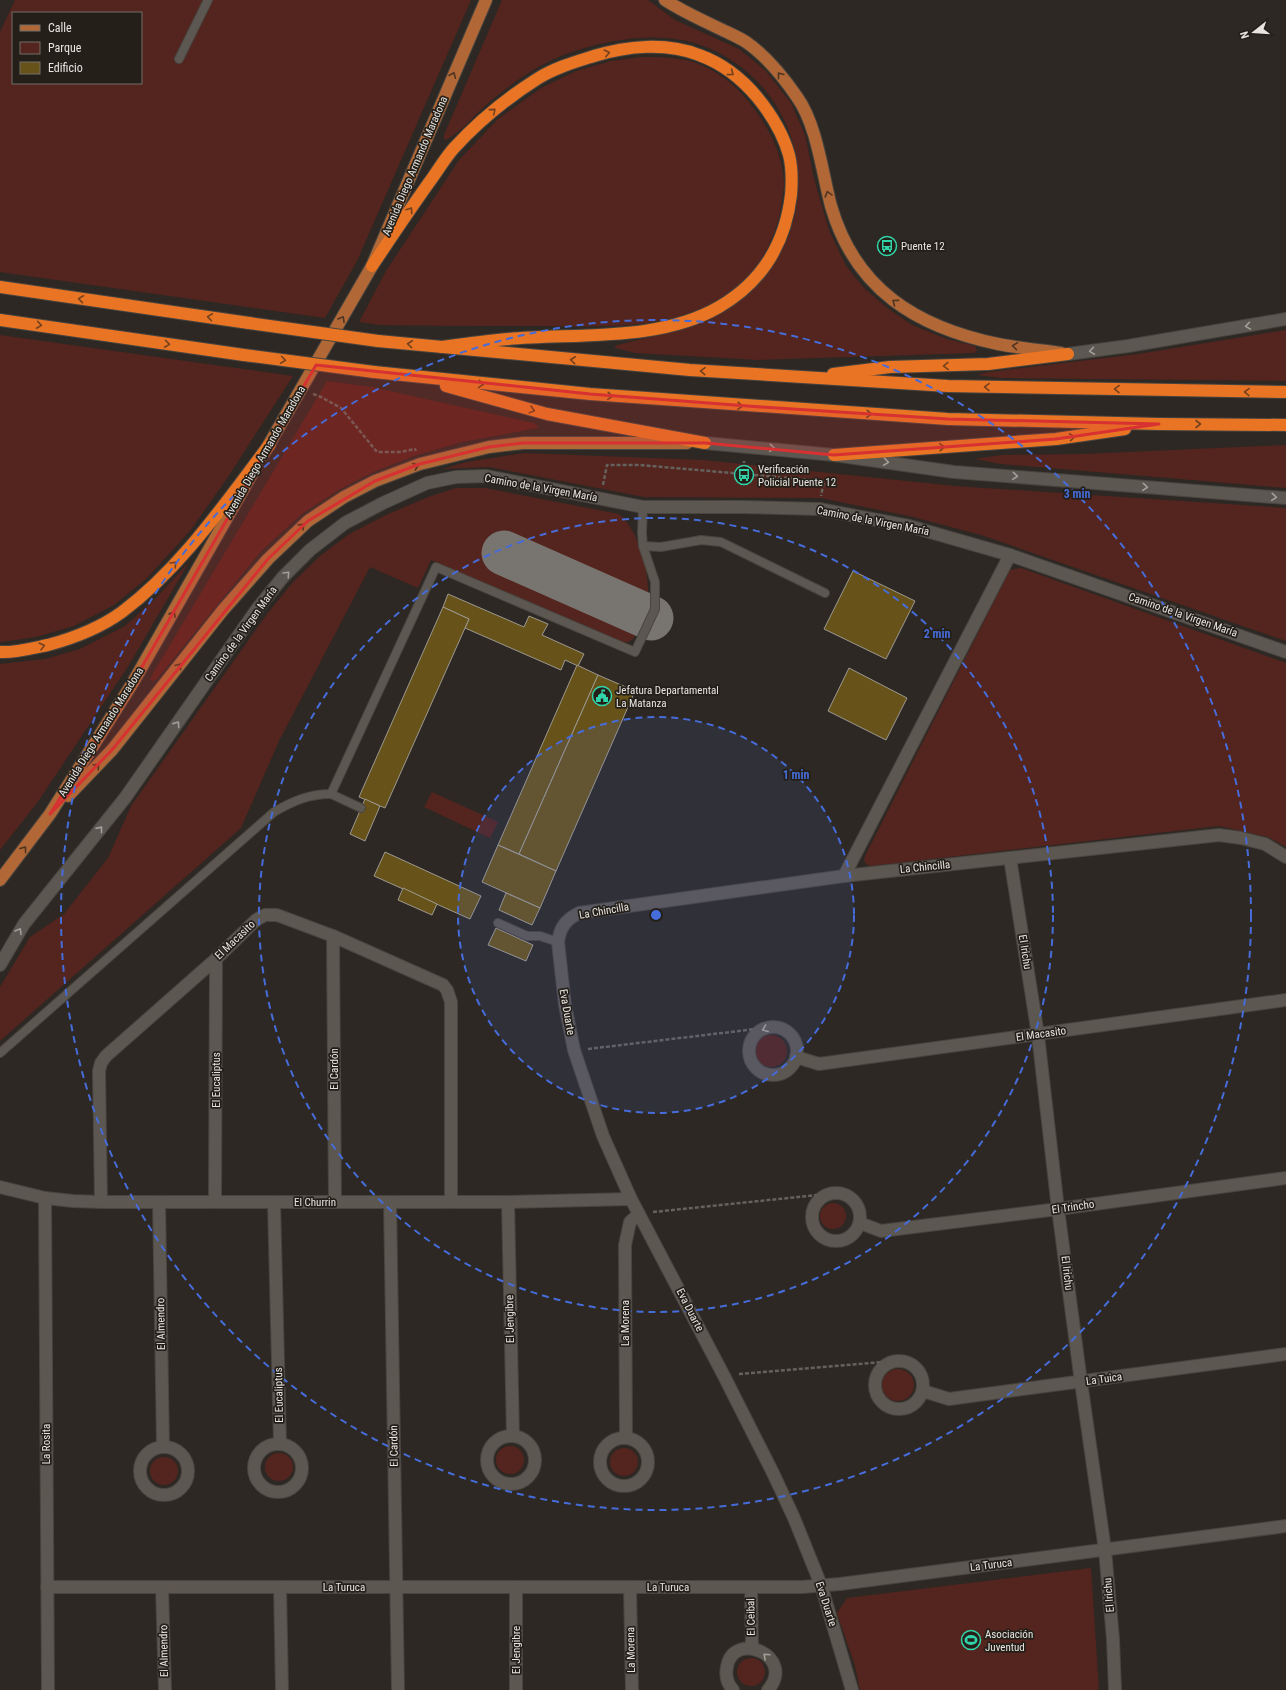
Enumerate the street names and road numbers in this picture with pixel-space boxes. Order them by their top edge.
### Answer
street label: Avenida Diego Armando Maradona [380,94,450,238]
street label: Avenida Diego Armando Maradona [222,384,308,520]
street label: Camino de la Virgen María [484,472,598,504]
street label: Camino de la Virgen María [816,504,930,538]
street label: Camino de la Virgen María [202,584,280,684]
street label: Camino de la Virgen María [1127,590,1239,640]
street label: Avenida Diego Armando Maradona [56,665,146,799]
street label: La Chincilla [899,858,951,876]
street label: La Chincilla [578,900,630,922]
street label: El Macasito [212,917,258,962]
street label: El Irichu [1016,934,1034,970]
street label: Eva Duarte [557,988,577,1036]
street label: El Macasito [1015,1024,1067,1044]
street label: El Cardón [328,1048,341,1090]
street label: El Eucaliptus [210,1052,223,1108]
street label: El Churrin [294,1196,336,1209]
street label: El Trincho [1051,1198,1096,1216]
street label: El Irichu [1058,1255,1076,1291]
street label: Eva Duarte [674,1286,706,1334]
street label: El Jengibre [503,1295,517,1343]
street label: El Almendro [154,1297,168,1350]
street label: La Morena [619,1300,632,1346]
street label: El Eucaliptus [272,1367,286,1423]
street label: La Tuica [1085,1370,1123,1388]
street label: La Rosita [40,1424,53,1464]
street label: El Cardón [387,1425,401,1467]
street label: La Turuca [969,1556,1013,1574]
street label: El Irichu [1101,1577,1117,1613]
street label: Eva Duarte [813,1580,839,1628]
street label: La Turuca [323,1581,365,1594]
street label: La Turuca [647,1581,689,1594]
street label: El Ceibal [744,1598,758,1636]
street label: El Almendro [157,1624,171,1677]
street label: El Jengibre [510,1626,523,1674]
street label: La Morena [624,1627,638,1673]

